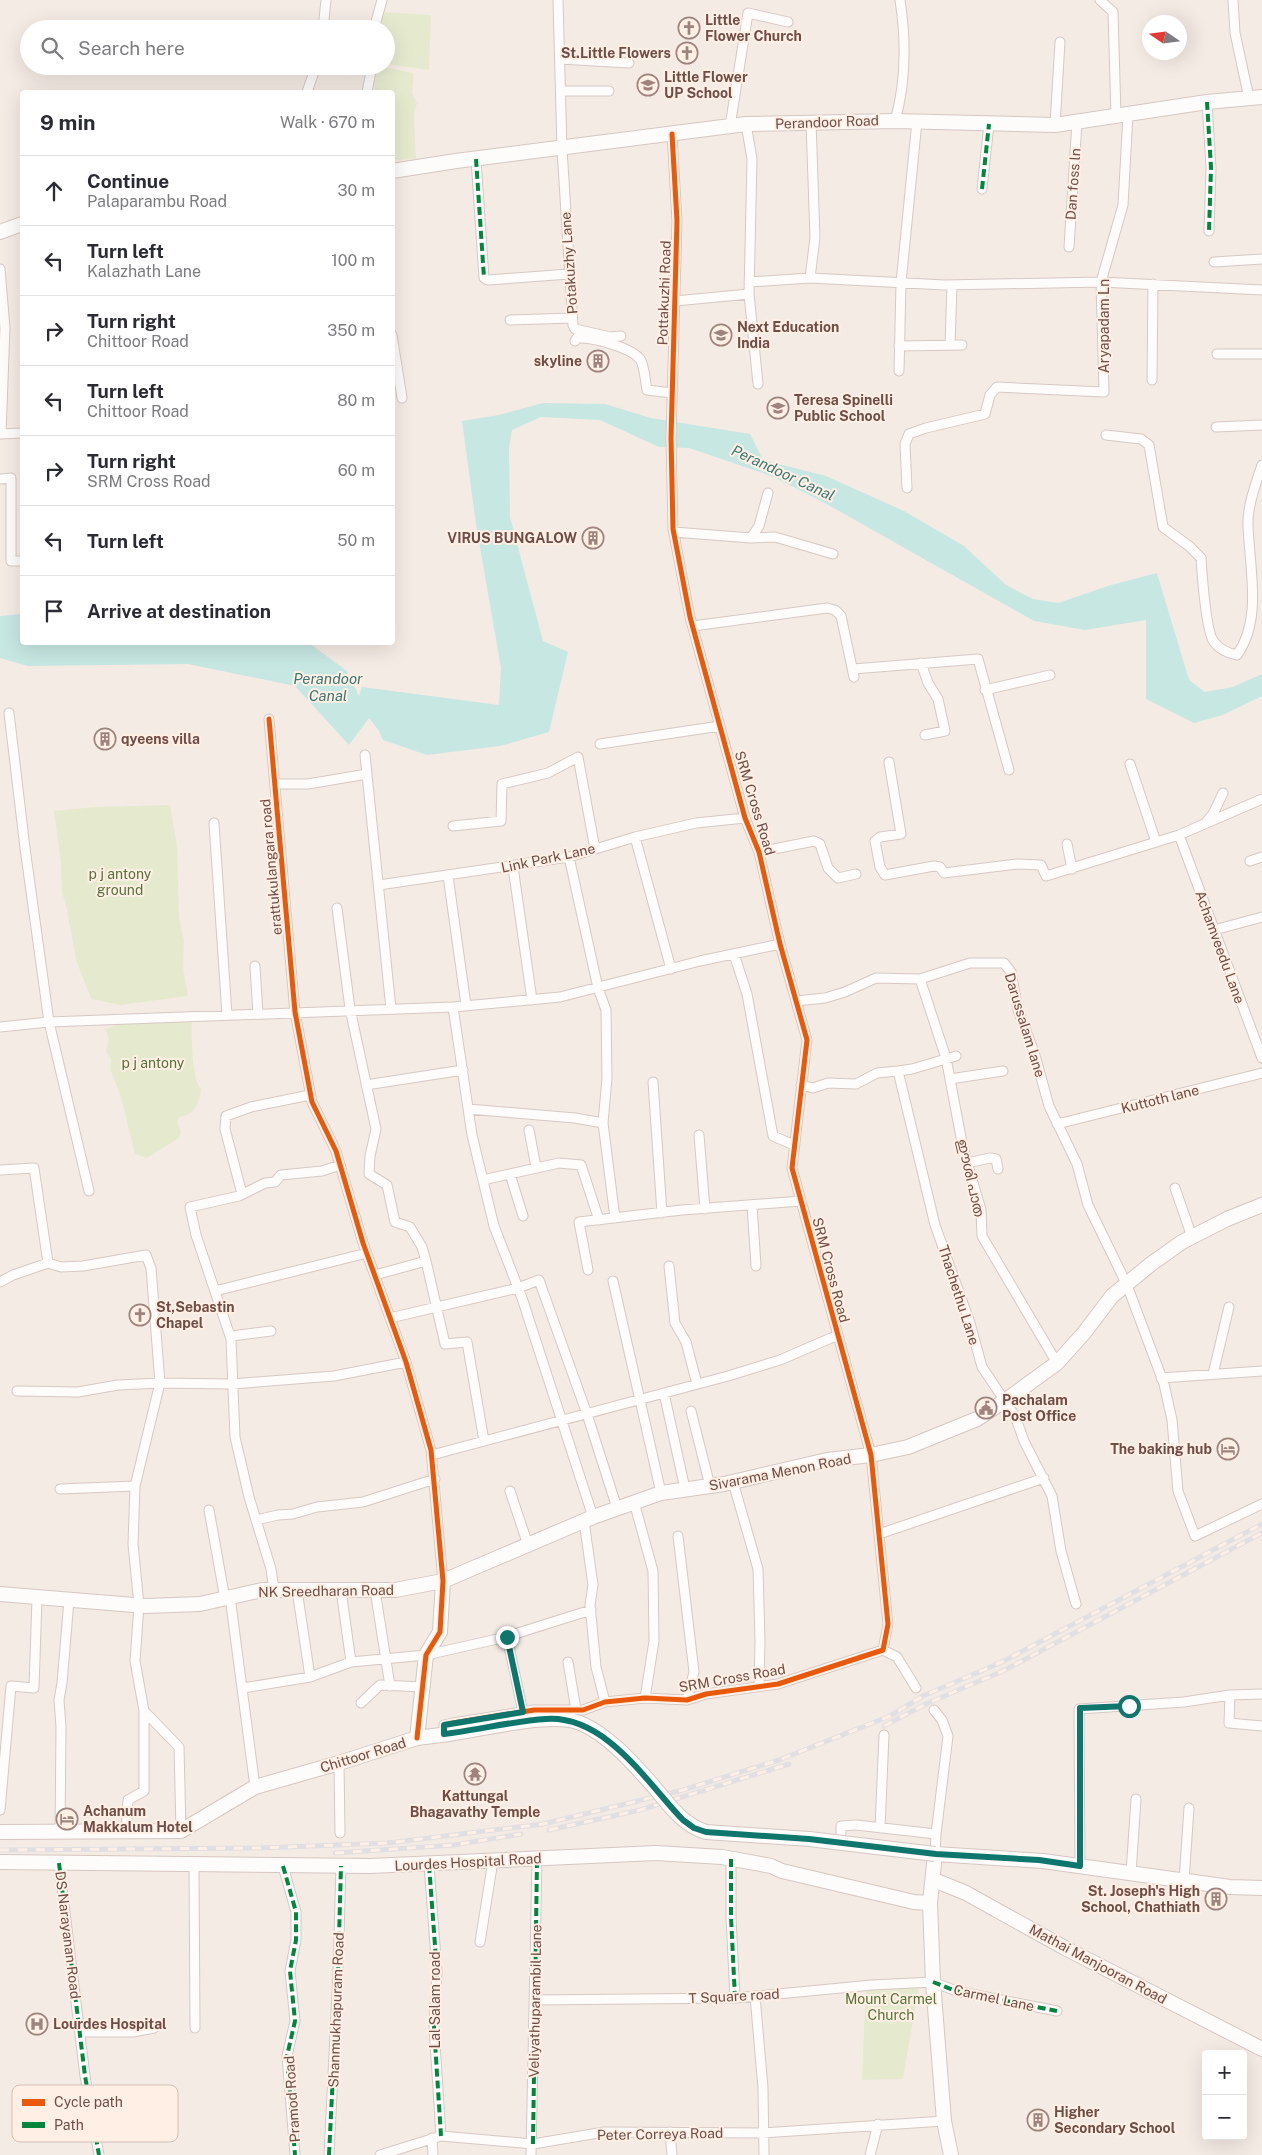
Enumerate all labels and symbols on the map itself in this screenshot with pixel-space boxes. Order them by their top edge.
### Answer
place label: Little Flower Church [705,12,802,44]
north arrow [1142,15,1187,60]
church icon: Little Flower Church [677,16,701,40]
church icon: St.Little Flowers [675,41,699,65]
place label: St.Little Flowers [561,45,671,61]
place label: Little Flower UP School [664,69,748,101]
school or university icon: Little Flower UP School [636,73,660,97]
street label: Perandoor Road [775,112,879,132]
street label: Dan foss ln [1063,148,1083,220]
street label: Potakuzhy Lane [557,211,581,315]
street label: Pottakuzhi Road [654,240,674,346]
street label: Aryapadam Ln [1096,279,1112,373]
place label: Next Education India [737,319,839,351]
school or university icon: Next Education India [709,323,733,347]
building icon: skyline [586,349,610,373]
place label: skyline [534,353,582,369]
place label: Teresa Spinelli Public School [794,392,893,424]
school or university icon: Teresa Spinelli Public School [766,396,790,420]
water label: Perandoor Canal [729,441,837,504]
building icon: VIRUS BUNGALOW [581,526,605,550]
place label: VIRUS BUNGALOW [447,530,577,546]
water label: Perandoor Canal [293,670,363,704]
building icon: qyeens villa [93,727,117,751]
place label: qyeens villa [121,731,200,747]
street label: SRM Cross Road [732,749,778,857]
street label: erattukulangara road [257,798,285,936]
street label: Link Park Lane [499,840,597,876]
park label: p j antony ground [89,866,152,898]
street label: Achamveedu Lane [1192,888,1248,1006]
street label: Darussalam lane [1002,971,1049,1079]
park label: p j antony [122,1055,185,1071]
street label: Kuttoth lane [1119,1082,1201,1116]
street label: ഈശി പാത [954,1138,988,1218]
street label: SRM Cross Road [809,1216,853,1324]
street label: Thachethu Lane [935,1243,983,1347]
place label: St,Sebastin Chapel [156,1299,235,1331]
church icon: St,Sebastin Chapel [128,1303,152,1327]
place label: Pachalam Post Office [1002,1392,1076,1424]
public building icon: Pachalam Post Office [974,1396,998,1420]
hotel icon: The baking hub [1216,1437,1240,1461]
place label: The baking hub [1110,1441,1212,1457]
street label: Sivarama Menon Road [708,1450,852,1494]
street label: NK Sreedharan Road [258,1582,394,1600]
route end [496,1626,519,1649]
street label: SRM Cross Road [677,1661,787,1695]
route start [1118,1695,1141,1718]
street label: Chittoor Road [318,1734,408,1776]
temple icon: Kattungal Bhagavathy Temple [463,1762,487,1786]
place label: Kattungal Bhagavathy Temple [410,1788,540,1820]
place label: Achanum Makkalum Hotel [83,1803,193,1835]
hotel icon: Achanum Makkalum Hotel [55,1807,79,1831]
street label: Lourdes Hospital Road [394,1850,542,1874]
street label: DS Narayanan Road [52,1870,84,2000]
place label: St. Joseph's High School, Chathiath [1081,1883,1200,1915]
building icon: St. Joseph's High School, Chathiath [1204,1887,1228,1911]
street label: Mathai Manjooran Road [1027,1921,1169,2007]
street label: Veliyathuparambil Lane [526,1924,544,2078]
street label: Shanmukhapuram Road [325,1932,347,2088]
street label: Lal Salam road [427,1951,443,2049]
street label: Carmel Lane [952,1982,1036,2014]
street label: T Square road [688,1986,780,2006]
park label: Mount Carmel Church [845,1991,937,2023]
hospital icon: Lourdes Hospital [25,2012,49,2036]
place label: Lourdes Hospital [53,2016,167,2032]
street label: Pramod Road [281,2055,303,2143]
legend [12,2085,178,2142]
text: Cycle path [54,2094,123,2110]
place label: Higher Secondary School [1054,2104,1176,2136]
building icon: Higher Secondary School [1026,2108,1050,2132]
text: Path [54,2117,84,2133]
street label: Peter Correya Road [597,2125,723,2143]

